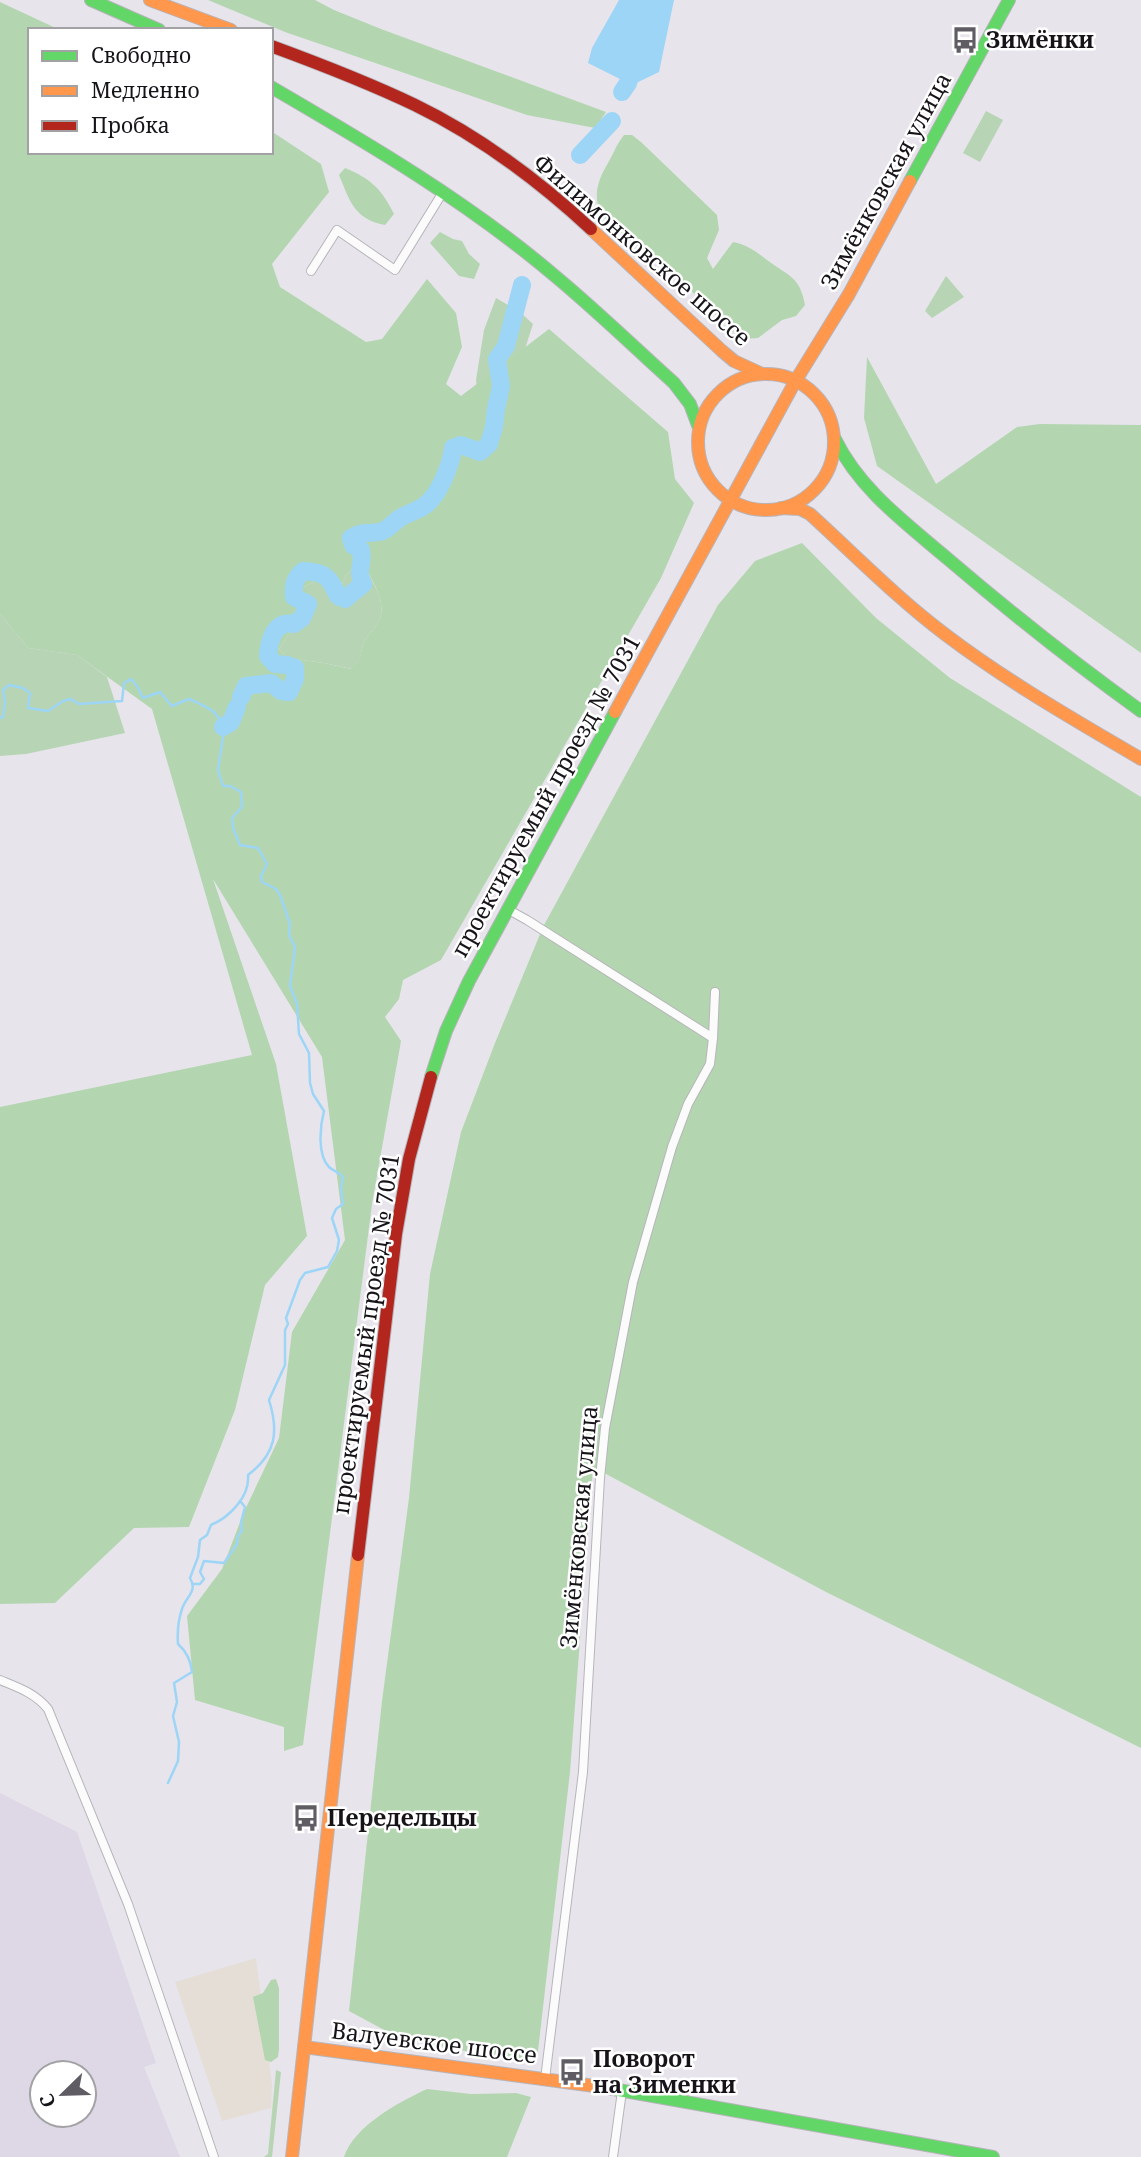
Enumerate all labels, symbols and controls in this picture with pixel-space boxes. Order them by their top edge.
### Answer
place label: Зимёнки [986,23,1094,55]
bus stop icon: Зимёнки [950,25,980,55]
legend [28,28,273,154]
text: Свободно [91,41,191,69]
street label: Зимёнковская улица [812,66,958,295]
text: Медленно [91,76,200,104]
text: Пробка [91,111,170,139]
street label: Филимонковское шоссе [527,146,758,353]
street label: проектируемый проезд № 7031 [443,629,647,962]
street label: проектируемый проезд № 7031 [324,1152,406,1516]
street label: Зимёнковская улица [551,1404,605,1650]
place label: Передельцы [327,1801,477,1833]
bus stop icon: Передельцы [291,1803,321,1833]
street label: Валуевское шоссе [330,2014,539,2070]
place label: Поворот на Зименки [593,2042,736,2100]
bus stop icon: Поворот на Зименки [557,2057,587,2087]
north arrow [28,2059,98,2129]
text: С [33,2090,62,2111]

